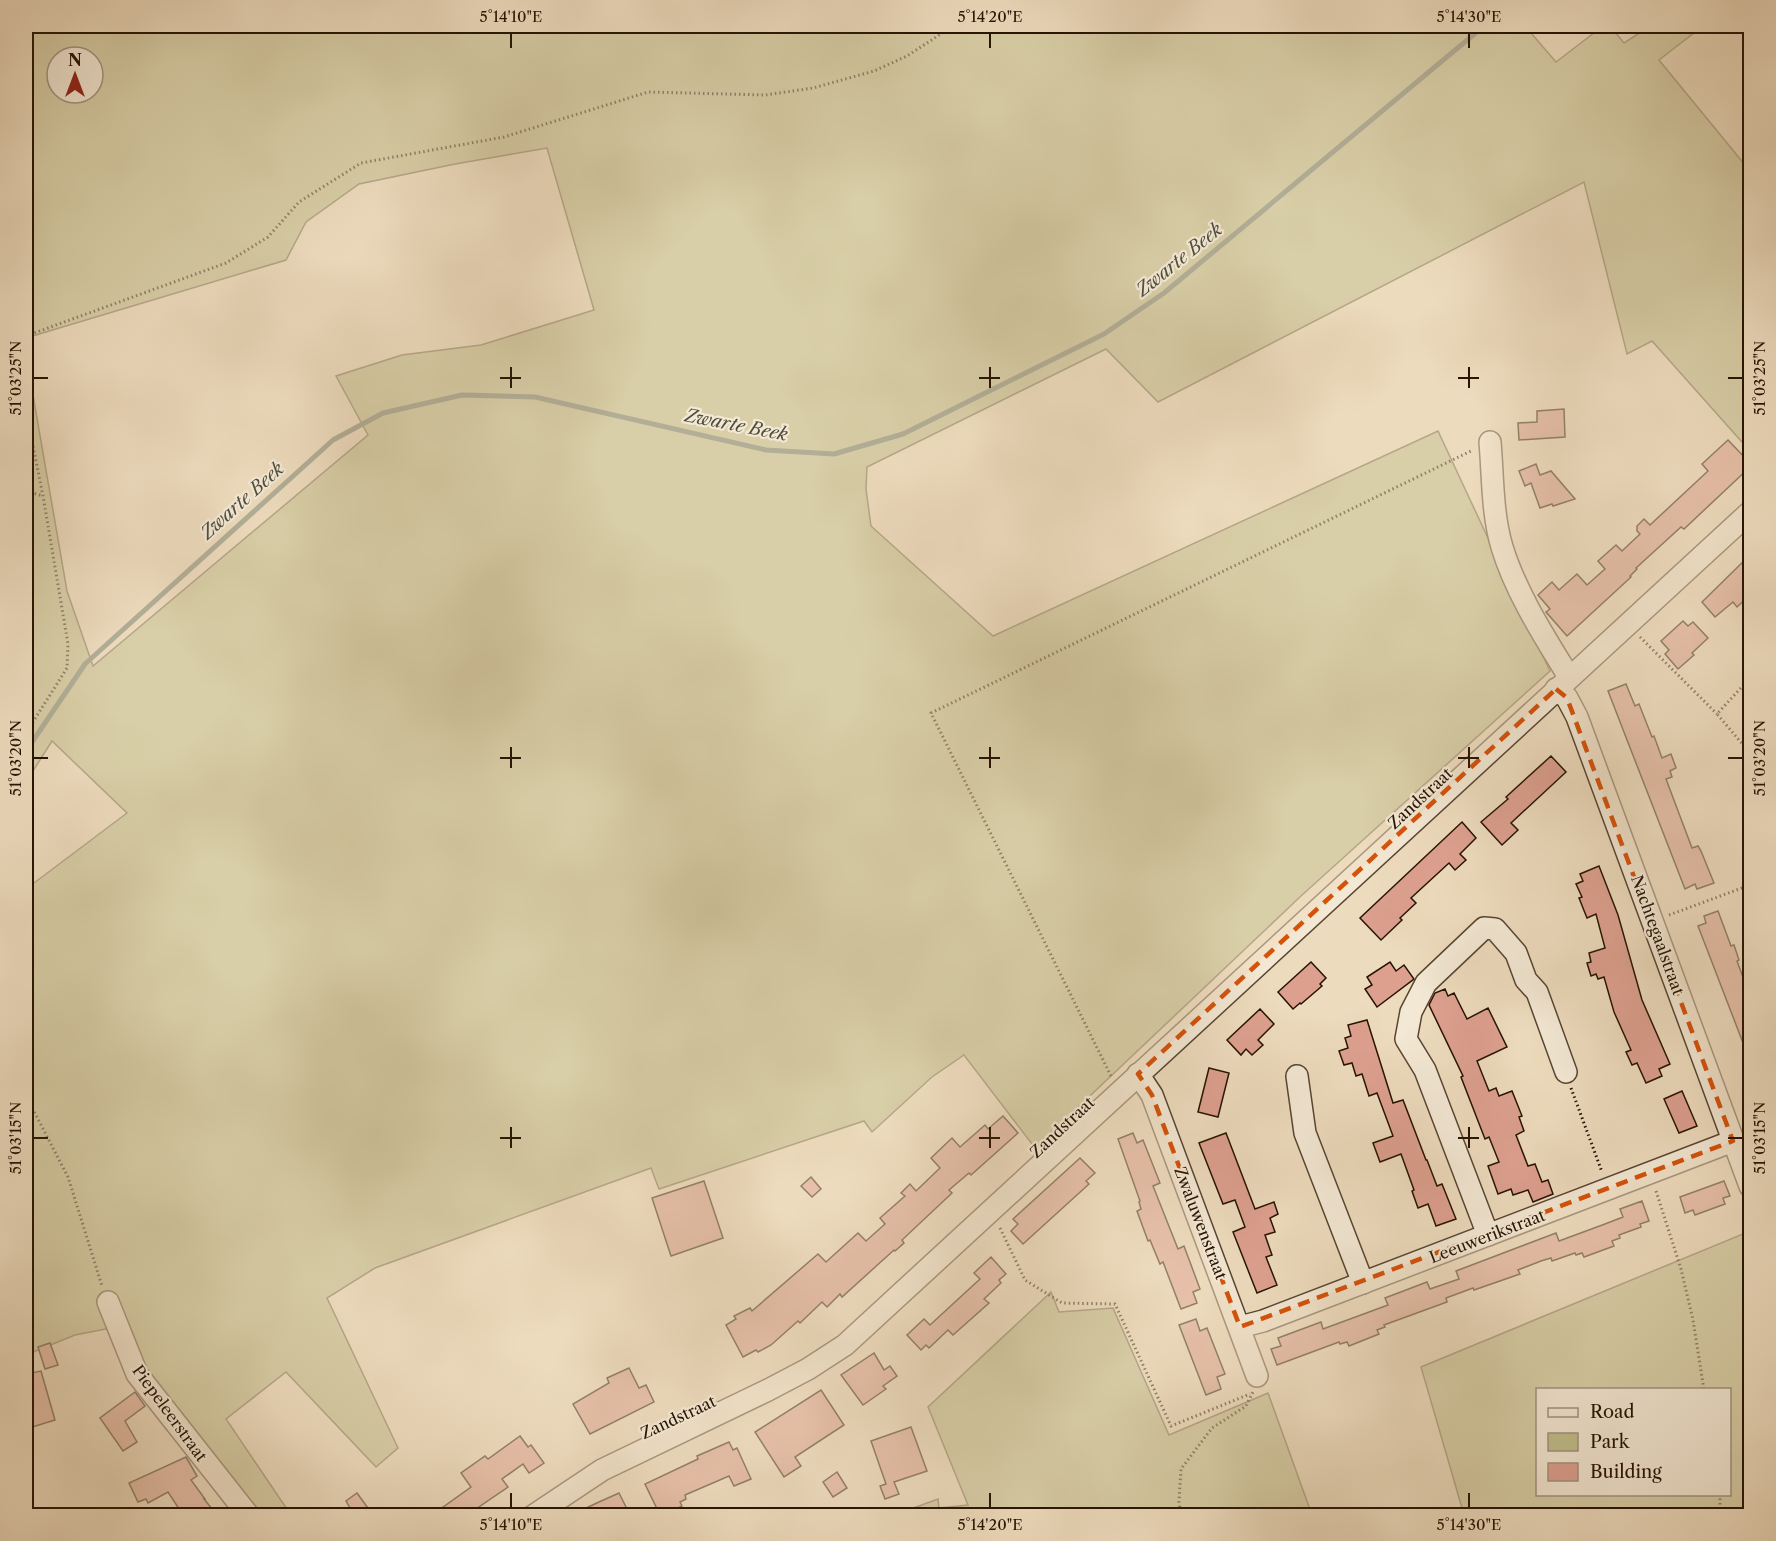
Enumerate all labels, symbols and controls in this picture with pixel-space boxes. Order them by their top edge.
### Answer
text: 5°14'10"E [480,7,542,26]
text: 5°14'20"E [957,7,1023,26]
text: 5°14'30"E [1437,7,1501,26]
north arrow [45,45,105,105]
text: N [68,50,82,70]
water label: Zwarte Beek [1131,218,1227,302]
text: 51°03'25"N [6,341,25,415]
text: 51°03'25"N [1750,341,1769,415]
water label: Zwarte Beek [682,404,790,446]
water label: Zwarte Beek [195,457,289,545]
text: 51°03'20"N [6,720,25,796]
text: 51°03'20"N [1750,720,1769,796]
street label: Zandstraat [1384,763,1457,833]
street label: Nachtegaalstraat [1627,872,1689,998]
street label: Zandstraat [1026,1092,1099,1162]
text: 51°03'15"N [6,1102,25,1174]
text: 51°03'15"N [1750,1102,1769,1174]
street label: Zwaluwenstraat [1170,1164,1232,1283]
street label: Leeuwerikstraat [1426,1205,1548,1267]
street label: Piepeleerstraat [128,1361,212,1465]
legend [1536,1388,1731,1496]
street label: Zandstraat [637,1391,719,1443]
text: Road [1590,1401,1635,1423]
text: Park [1590,1431,1631,1453]
text: Building [1590,1461,1662,1483]
text: 5°14'10"E [480,1515,542,1534]
text: 5°14'20"E [957,1515,1023,1534]
text: 5°14'30"E [1437,1515,1501,1534]

